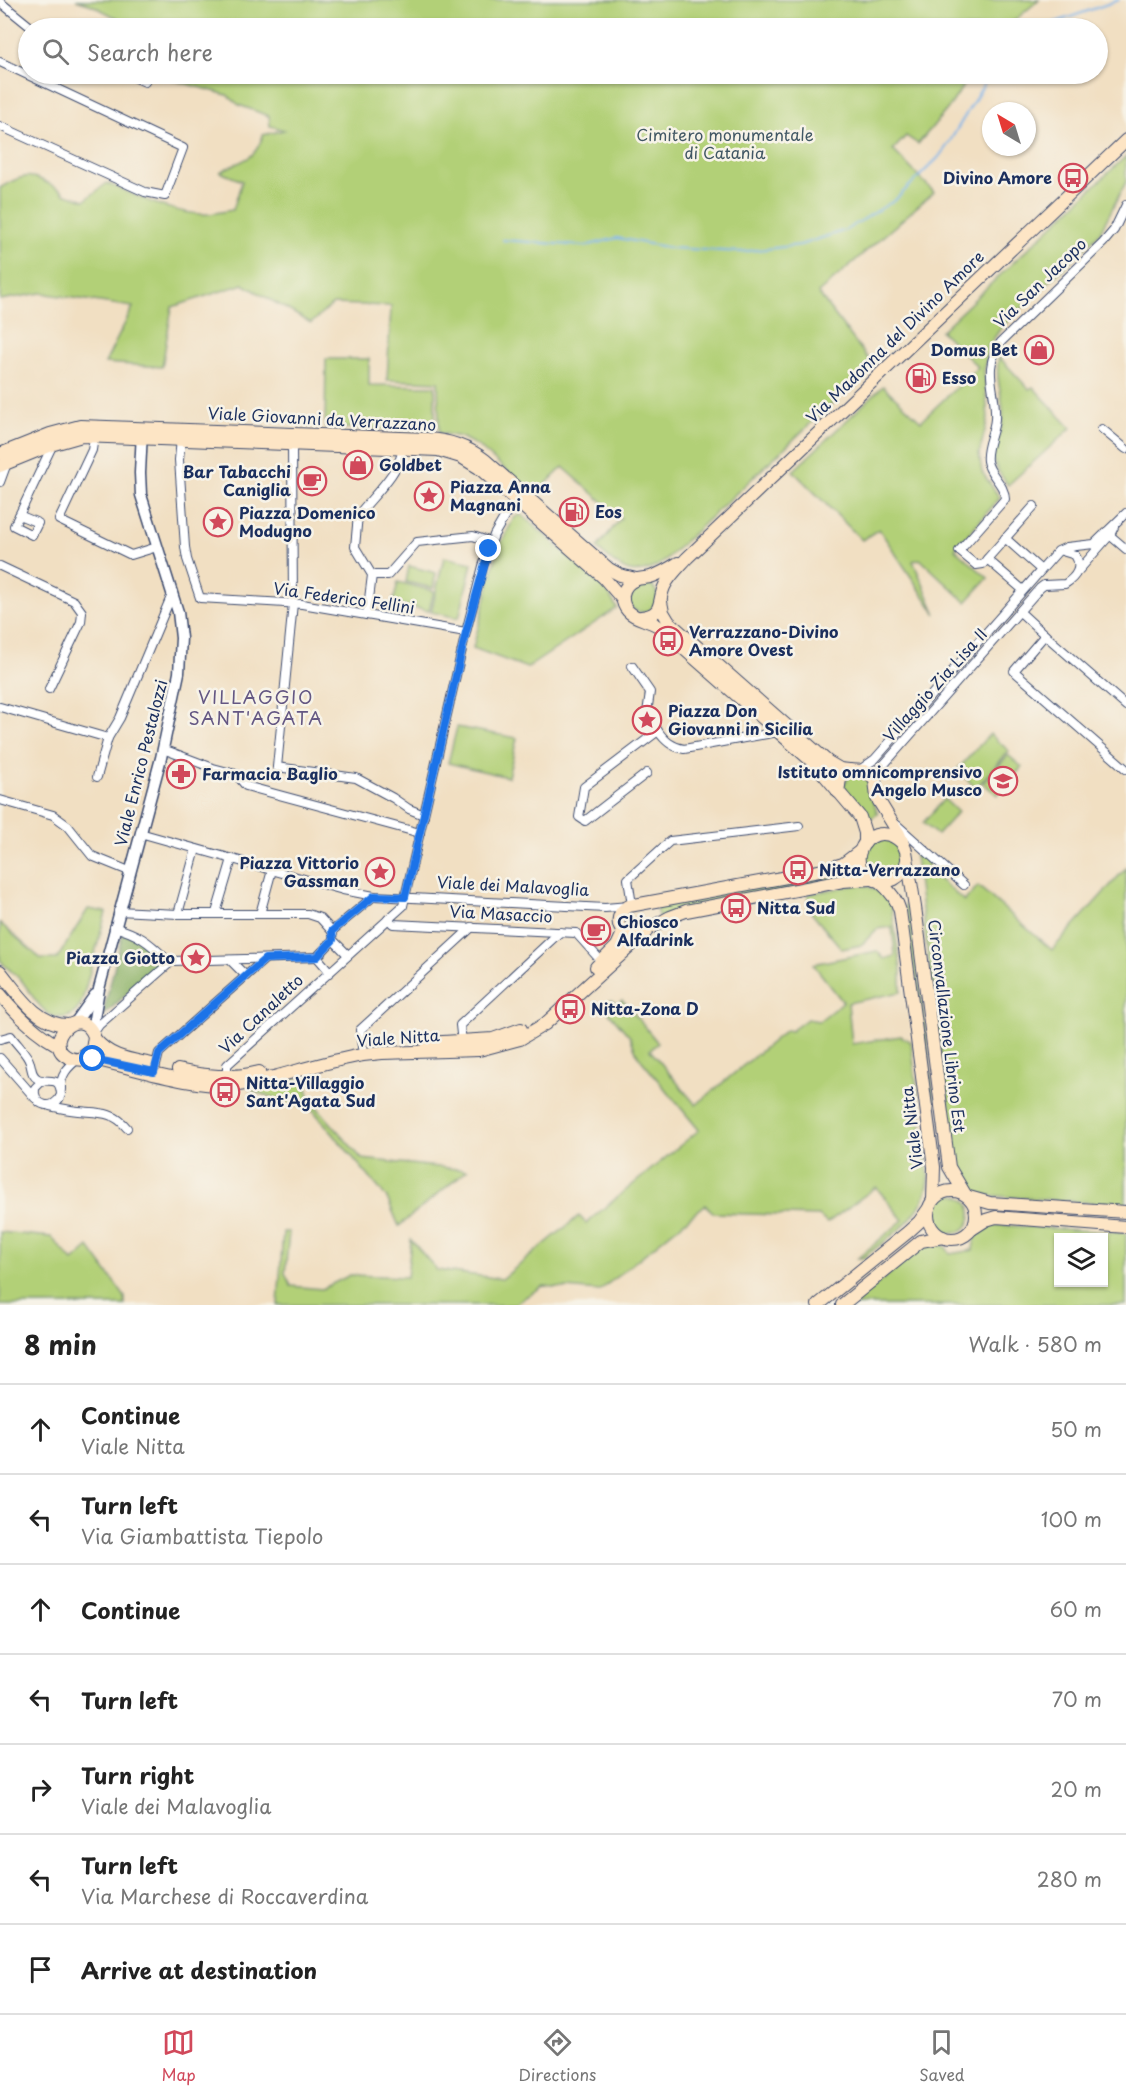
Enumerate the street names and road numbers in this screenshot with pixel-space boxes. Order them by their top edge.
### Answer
street label: Via San Jacopo [987,232,1091,333]
street label: Via Madonna del Divino Amore [800,244,989,428]
street label: Viale Giovanni da Verrazzano [207,400,437,436]
street label: Via Federico Fellini [272,575,417,619]
street label: Villaggio Zia Lisa II [877,622,992,746]
street label: Viale Enrico Pestalozzi [108,677,172,849]
street label: Viale dei Malavoglia [436,869,590,901]
street label: Via Masaccio [449,898,553,928]
street label: Circonvallazione Librino Est [923,918,973,1134]
street label: Via Canaletto [213,968,308,1059]
street label: Viale Nitta [356,1022,440,1052]
street label: Viale Nitta [894,1085,928,1171]

